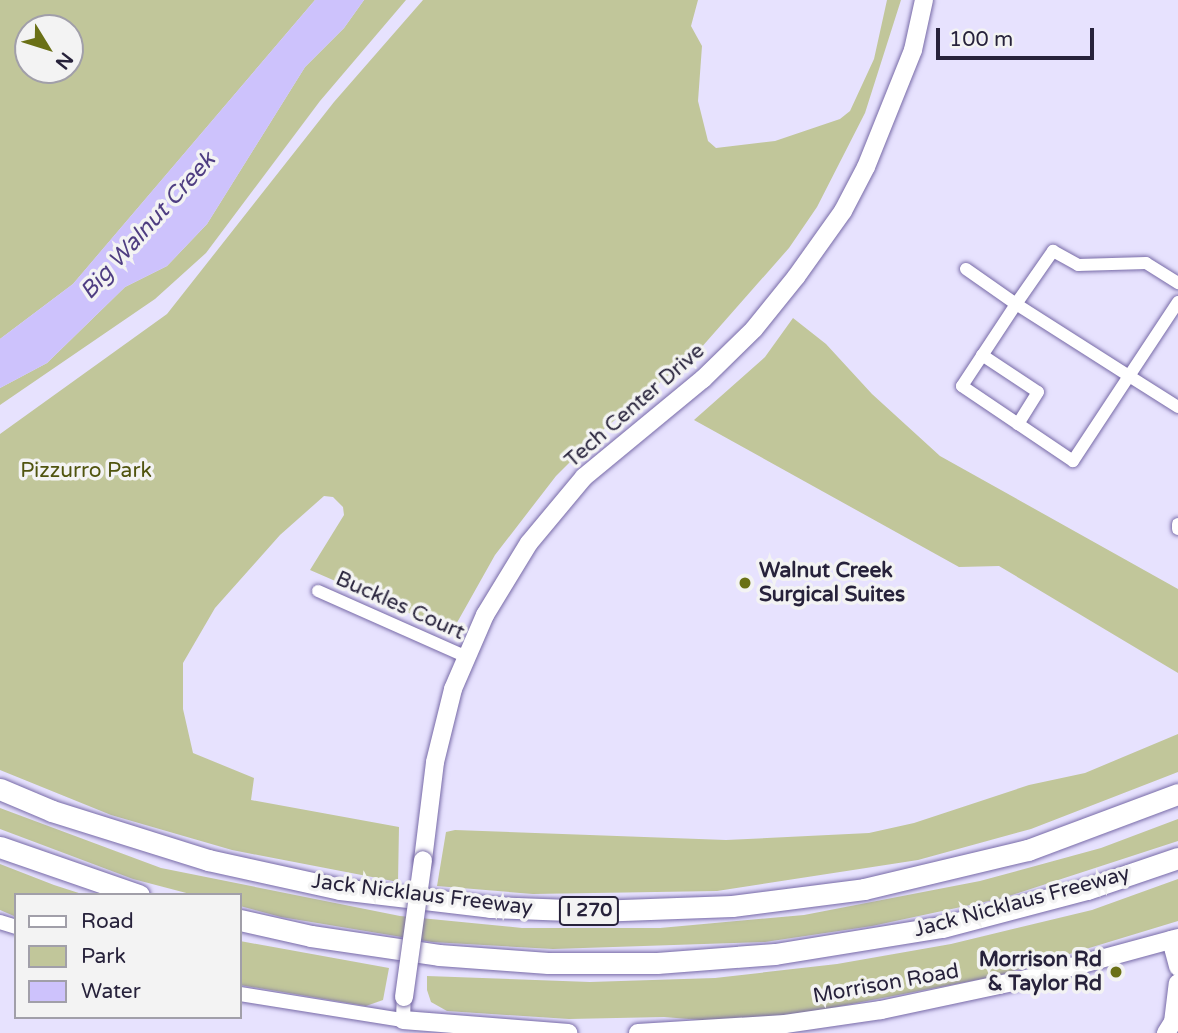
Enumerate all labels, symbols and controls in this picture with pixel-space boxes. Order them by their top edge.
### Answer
north arrow [14,14,84,84]
scale bar [940,14,1098,58]
text: 100 m [949,27,1013,52]
text: N [51,48,77,73]
water label: Big Walnut Creek [75,147,221,305]
street label: Tech Center Drive [560,339,710,473]
park label: Pizzurro Park [20,458,152,484]
place label: Walnut Creek Surgical Suites [759,558,905,608]
street label: Buckles Court [332,566,468,646]
marker: Walnut Creek Surgical Suites [737,575,753,591]
street label: Jack Nicklaus Freeway [911,861,1133,943]
street label: Jack Nicklaus Freeway [310,869,534,921]
legend [14,893,242,1019]
road number: I 270 [558,896,620,926]
text: Road [81,909,134,934]
text: Park [81,944,126,969]
place label: Morrison Rd & Taylor Rd [979,947,1102,997]
street label: Morrison Road [811,959,961,1009]
marker: Morrison Rd & Taylor Rd [1108,964,1124,980]
text: Water [81,979,141,1004]

